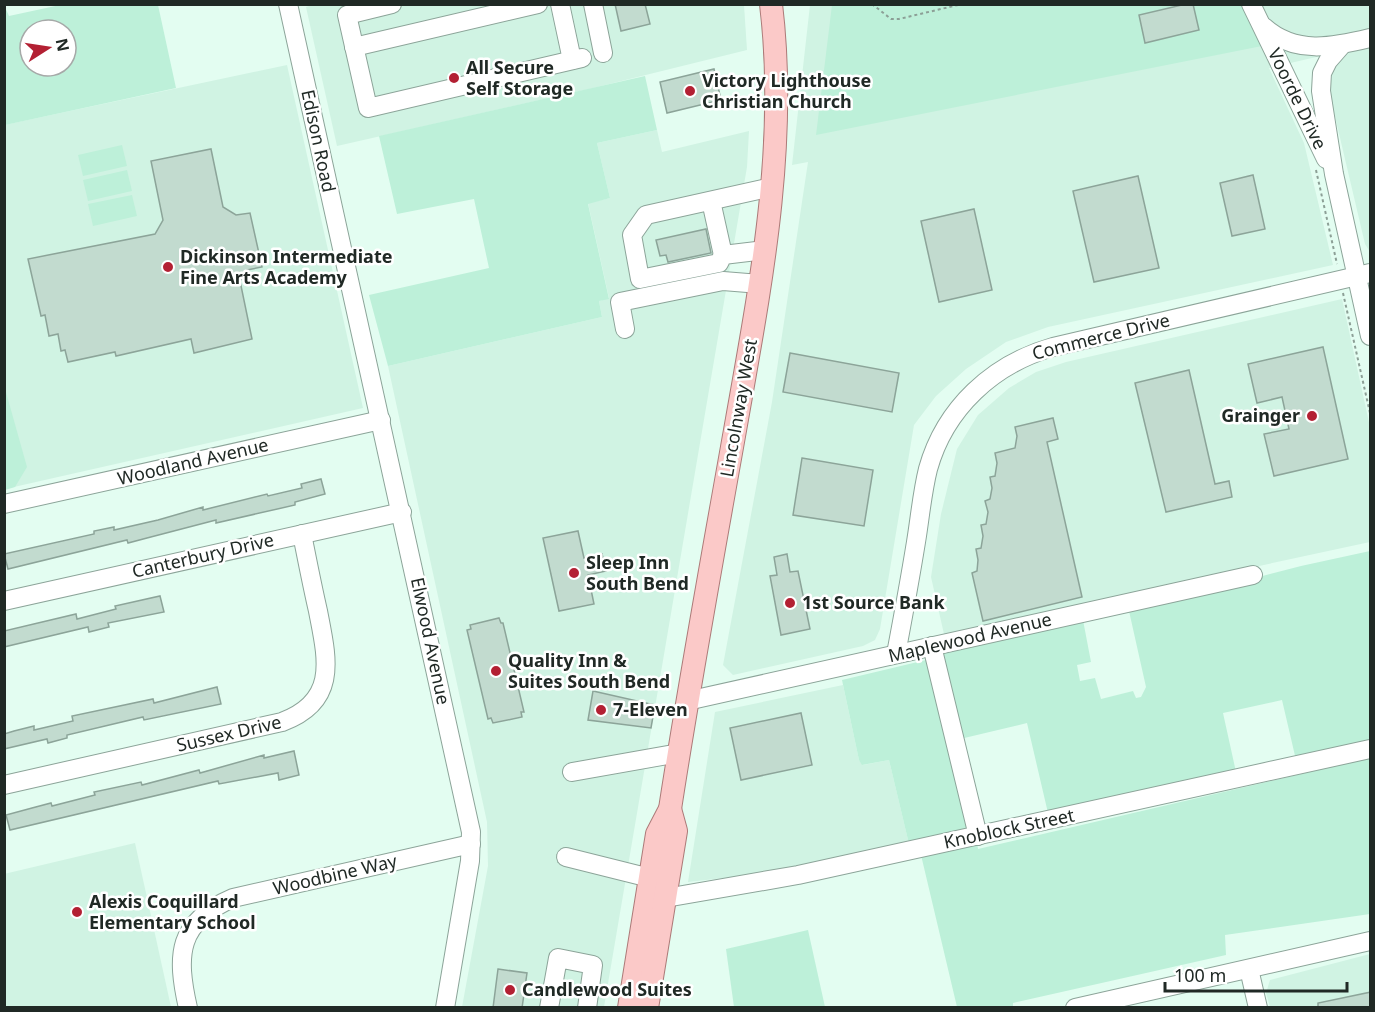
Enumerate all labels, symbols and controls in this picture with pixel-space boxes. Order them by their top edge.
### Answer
north arrow [18,18,78,78]
text: N [51,36,75,54]
street label: Voorde Drive [1263,44,1333,153]
place label: All Secure Self Storage [466,55,573,100]
place label: Victory Lighthouse Christian Church [702,68,871,113]
marker: All Secure Self Storage [447,71,461,85]
marker: Victory Lighthouse Christian Church [683,84,697,98]
street label: Edison Road [296,87,342,194]
place label: Dickinson Intermediate Fine Arts Academy [180,244,392,289]
marker: Dickinson Intermediate Fine Arts Academy [161,260,175,274]
street label: Commerce Drive [1029,307,1172,365]
street label: Lincolnway West [714,336,762,479]
place label: Grainger [1221,403,1300,427]
marker: Grainger [1305,409,1319,423]
street label: Woodland Avenue [115,432,271,490]
street label: Canterbury Drive [130,527,276,583]
place label: Sleep Inn South Bend [586,550,689,595]
marker: Sleep Inn South Bend [567,566,581,580]
street label: Elwood Avenue [406,575,456,707]
place label: 1st Source Bank [802,590,946,614]
marker: 1st Source Bank [783,596,797,610]
street label: Maplewood Avenue [886,607,1054,667]
place label: Quality Inn & Suites South Bend [508,648,670,693]
marker: Quality Inn & Suites South Bend [489,664,503,678]
place label: 7-Eleven [613,697,688,721]
marker: 7-Eleven [594,703,608,717]
street label: Sussex Drive [174,709,283,757]
street label: Knoblock Street [941,802,1077,854]
street label: Woodbine Way [270,848,400,900]
place label: Alexis Coquillard Elementary School [89,889,256,934]
marker: Alexis Coquillard Elementary School [70,905,84,919]
scale bar [1165,955,1346,993]
text: 100 m [1174,963,1226,987]
place label: Candlewood Suites [522,977,692,1001]
marker: Candlewood Suites [503,983,517,997]

